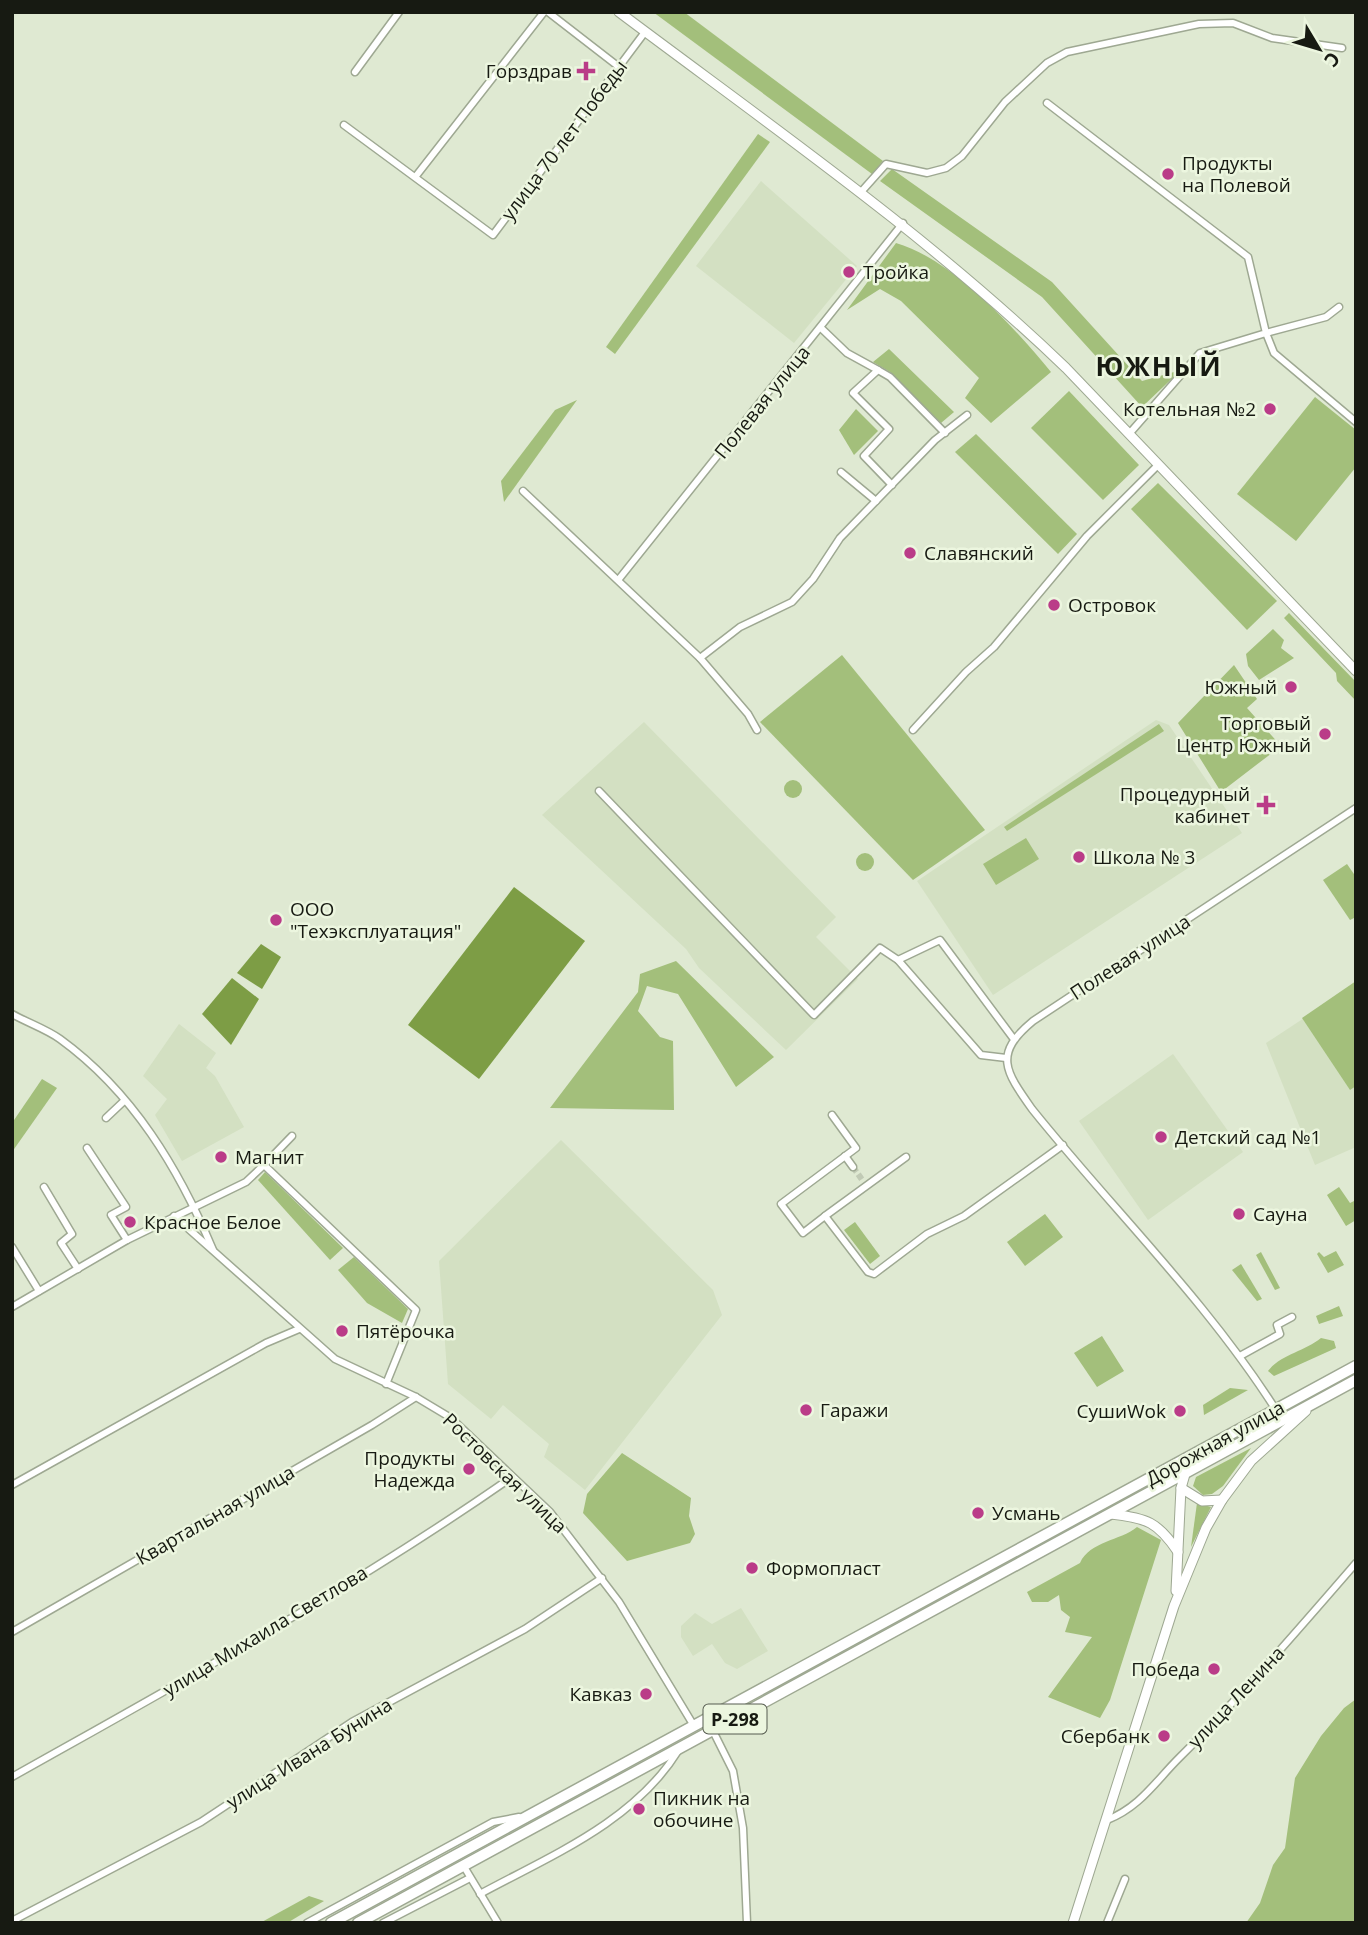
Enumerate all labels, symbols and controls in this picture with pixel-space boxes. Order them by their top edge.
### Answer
north arrow [1284,14,1354,84]
text: С [1318,47,1346,72]
street label: улица 70 лет Победы [495,54,633,226]
place label: Горздрав [486,58,572,84]
marker: Горздрав [578,63,594,79]
place label: Продукты на Полевой [1182,150,1291,198]
marker: Продукты на Полевой [1160,166,1176,182]
place label: Тройка [863,259,929,285]
marker: Тройка [841,264,857,280]
street label: Полевая улица [708,340,816,464]
district label: ЮЖНЫЙ [1095,348,1223,384]
place label: Котельная №2 [1123,396,1256,422]
marker: Котельная №2 [1262,401,1278,417]
place label: Славянский [924,540,1034,566]
marker: Славянский [902,545,918,561]
place label: Островок [1068,592,1156,618]
marker: Островок [1046,597,1062,613]
place label: Южный [1204,674,1277,700]
marker: Южный [1283,679,1299,695]
place label: Торговый Центр Южный [1176,710,1311,758]
marker: Торговый Центр Южный [1317,726,1333,742]
place label: Процедурный кабинет [1120,781,1250,829]
marker: Процедурный кабинет [1256,795,1276,815]
place label: Школа № 3 [1093,844,1195,870]
marker: Школа № 3 [1071,849,1087,865]
place label: ООО "Техэксплуатация" [290,896,461,944]
street label: Полевая улица [1065,908,1195,1006]
marker: ООО "Техэксплуатация" [268,912,284,928]
place label: Детский сад №1 [1175,1124,1321,1150]
marker: Детский сад №1 [1153,1129,1169,1145]
place label: Магнит [235,1144,304,1170]
marker: Магнит [213,1149,229,1165]
place label: Сауна [1253,1201,1308,1227]
marker: Сауна [1231,1206,1247,1222]
place label: Красное Белое [144,1209,281,1235]
marker: Красное Белое [122,1214,138,1230]
place label: Пятёрочка [356,1318,455,1344]
marker: Пятёрочка [334,1323,350,1339]
street label: Дорожная улица [1141,1394,1289,1492]
place label: Гаражи [820,1397,889,1423]
place label: CушиWok [1077,1398,1166,1424]
marker: Гаражи [798,1402,814,1418]
marker: CушиWok [1172,1403,1188,1419]
street label: Ростовская улица [437,1407,573,1539]
place label: Продукты Надежда [364,1445,455,1493]
street label: Квартальная улица [131,1459,299,1571]
marker: Продукты Надежда [461,1461,477,1477]
place label: Усмань [992,1500,1061,1526]
marker: Усмань [970,1505,986,1521]
place label: Формопласт [766,1555,881,1581]
street label: улица Михаила Светлова [158,1560,372,1702]
marker: Формопласт [744,1560,760,1576]
street label: улица Ленина [1182,1640,1290,1754]
place label: Победа [1131,1656,1200,1682]
marker: Победа [1206,1661,1222,1677]
place label: Кавказ [569,1681,632,1707]
marker: Кавказ [638,1686,654,1702]
street label: улица Ивана Бунина [221,1691,397,1815]
road number: Р-298 [704,1704,766,1734]
place label: Сбербанк [1061,1723,1150,1749]
marker: Сбербанк [1156,1728,1172,1744]
place label: Пикник на обочине [653,1785,750,1833]
marker: Пикник на обочине [631,1801,647,1817]

